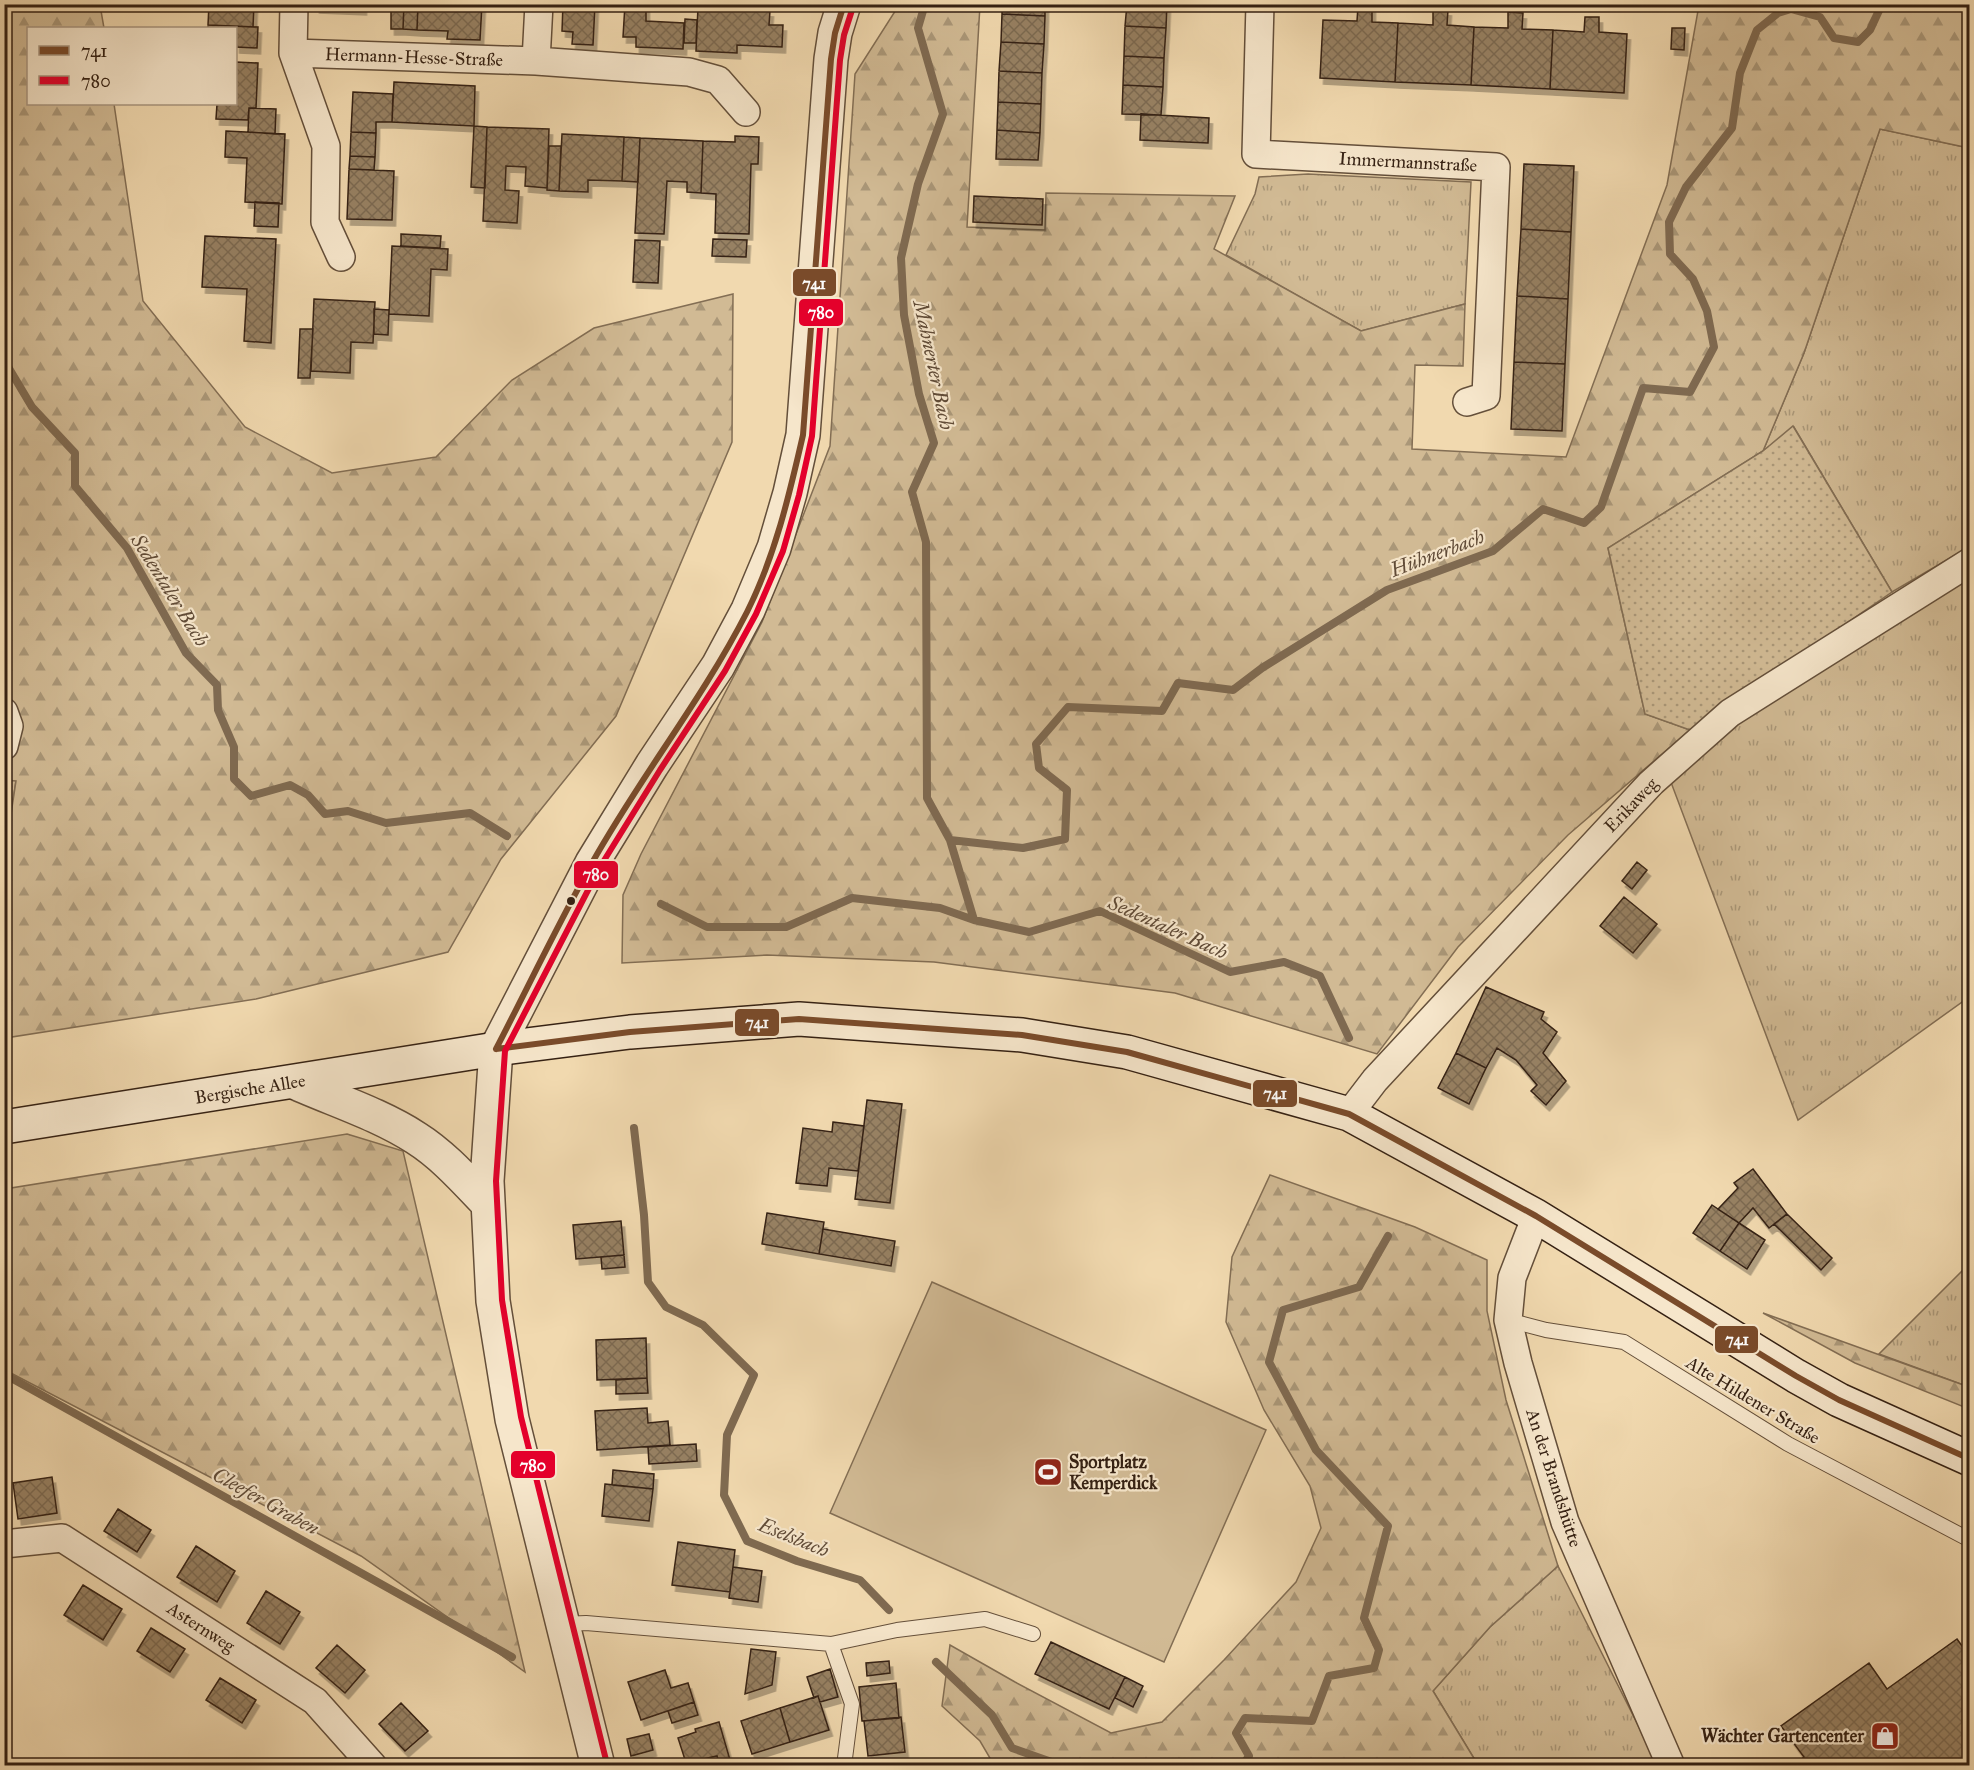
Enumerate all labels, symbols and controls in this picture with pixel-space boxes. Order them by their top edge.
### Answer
legend [27,27,237,105]
text: 741 [81,40,107,62]
street label: Hermann-Hesse-Straße [325,43,503,71]
text: 780 [81,70,111,92]
street label: Immermannstraße [1338,147,1478,177]
line badge: 741 [792,268,837,297]
text: 741 [802,274,826,294]
water label: Mahnerter Bach [908,296,959,432]
line badge: 780 [798,298,844,327]
text: 780 [808,303,834,322]
water label: Hühnerbach [1386,524,1488,582]
water label: Sedentaler Bach [125,529,214,651]
street label: Erikaweg [1599,772,1664,838]
line badge: 780 [573,860,619,889]
text: 780 [583,865,609,884]
water label: Sedentaler Bach [1104,890,1232,964]
unlabelled marker [565,895,577,907]
line badge: 741 [734,1008,780,1037]
text: 741 [745,1013,769,1033]
street label: Bergische Allee [193,1069,307,1110]
line badge: 741 [1252,1079,1298,1108]
text: 741 [1263,1084,1287,1104]
line badge: 741 [1714,1325,1759,1354]
text: 741 [1725,1330,1749,1350]
street label: Alte Hildener Straße [1681,1351,1824,1449]
street label: An der Brandshütte [1521,1405,1587,1550]
line badge: 780 [510,1450,556,1479]
place label: Sportplatz Kemperdick [1069,1451,1158,1495]
text: 780 [520,1456,546,1475]
sports icon: Sportplatz Kemperdick [1032,1456,1064,1488]
water label: Cleefer Graben [209,1462,324,1540]
water label: Eselsbach [754,1512,833,1562]
street label: Asternweg [162,1596,240,1658]
shop icon: Wächter Gartencenter [1869,1720,1901,1752]
place label: Wächter Gartencenter [1701,1725,1865,1747]

